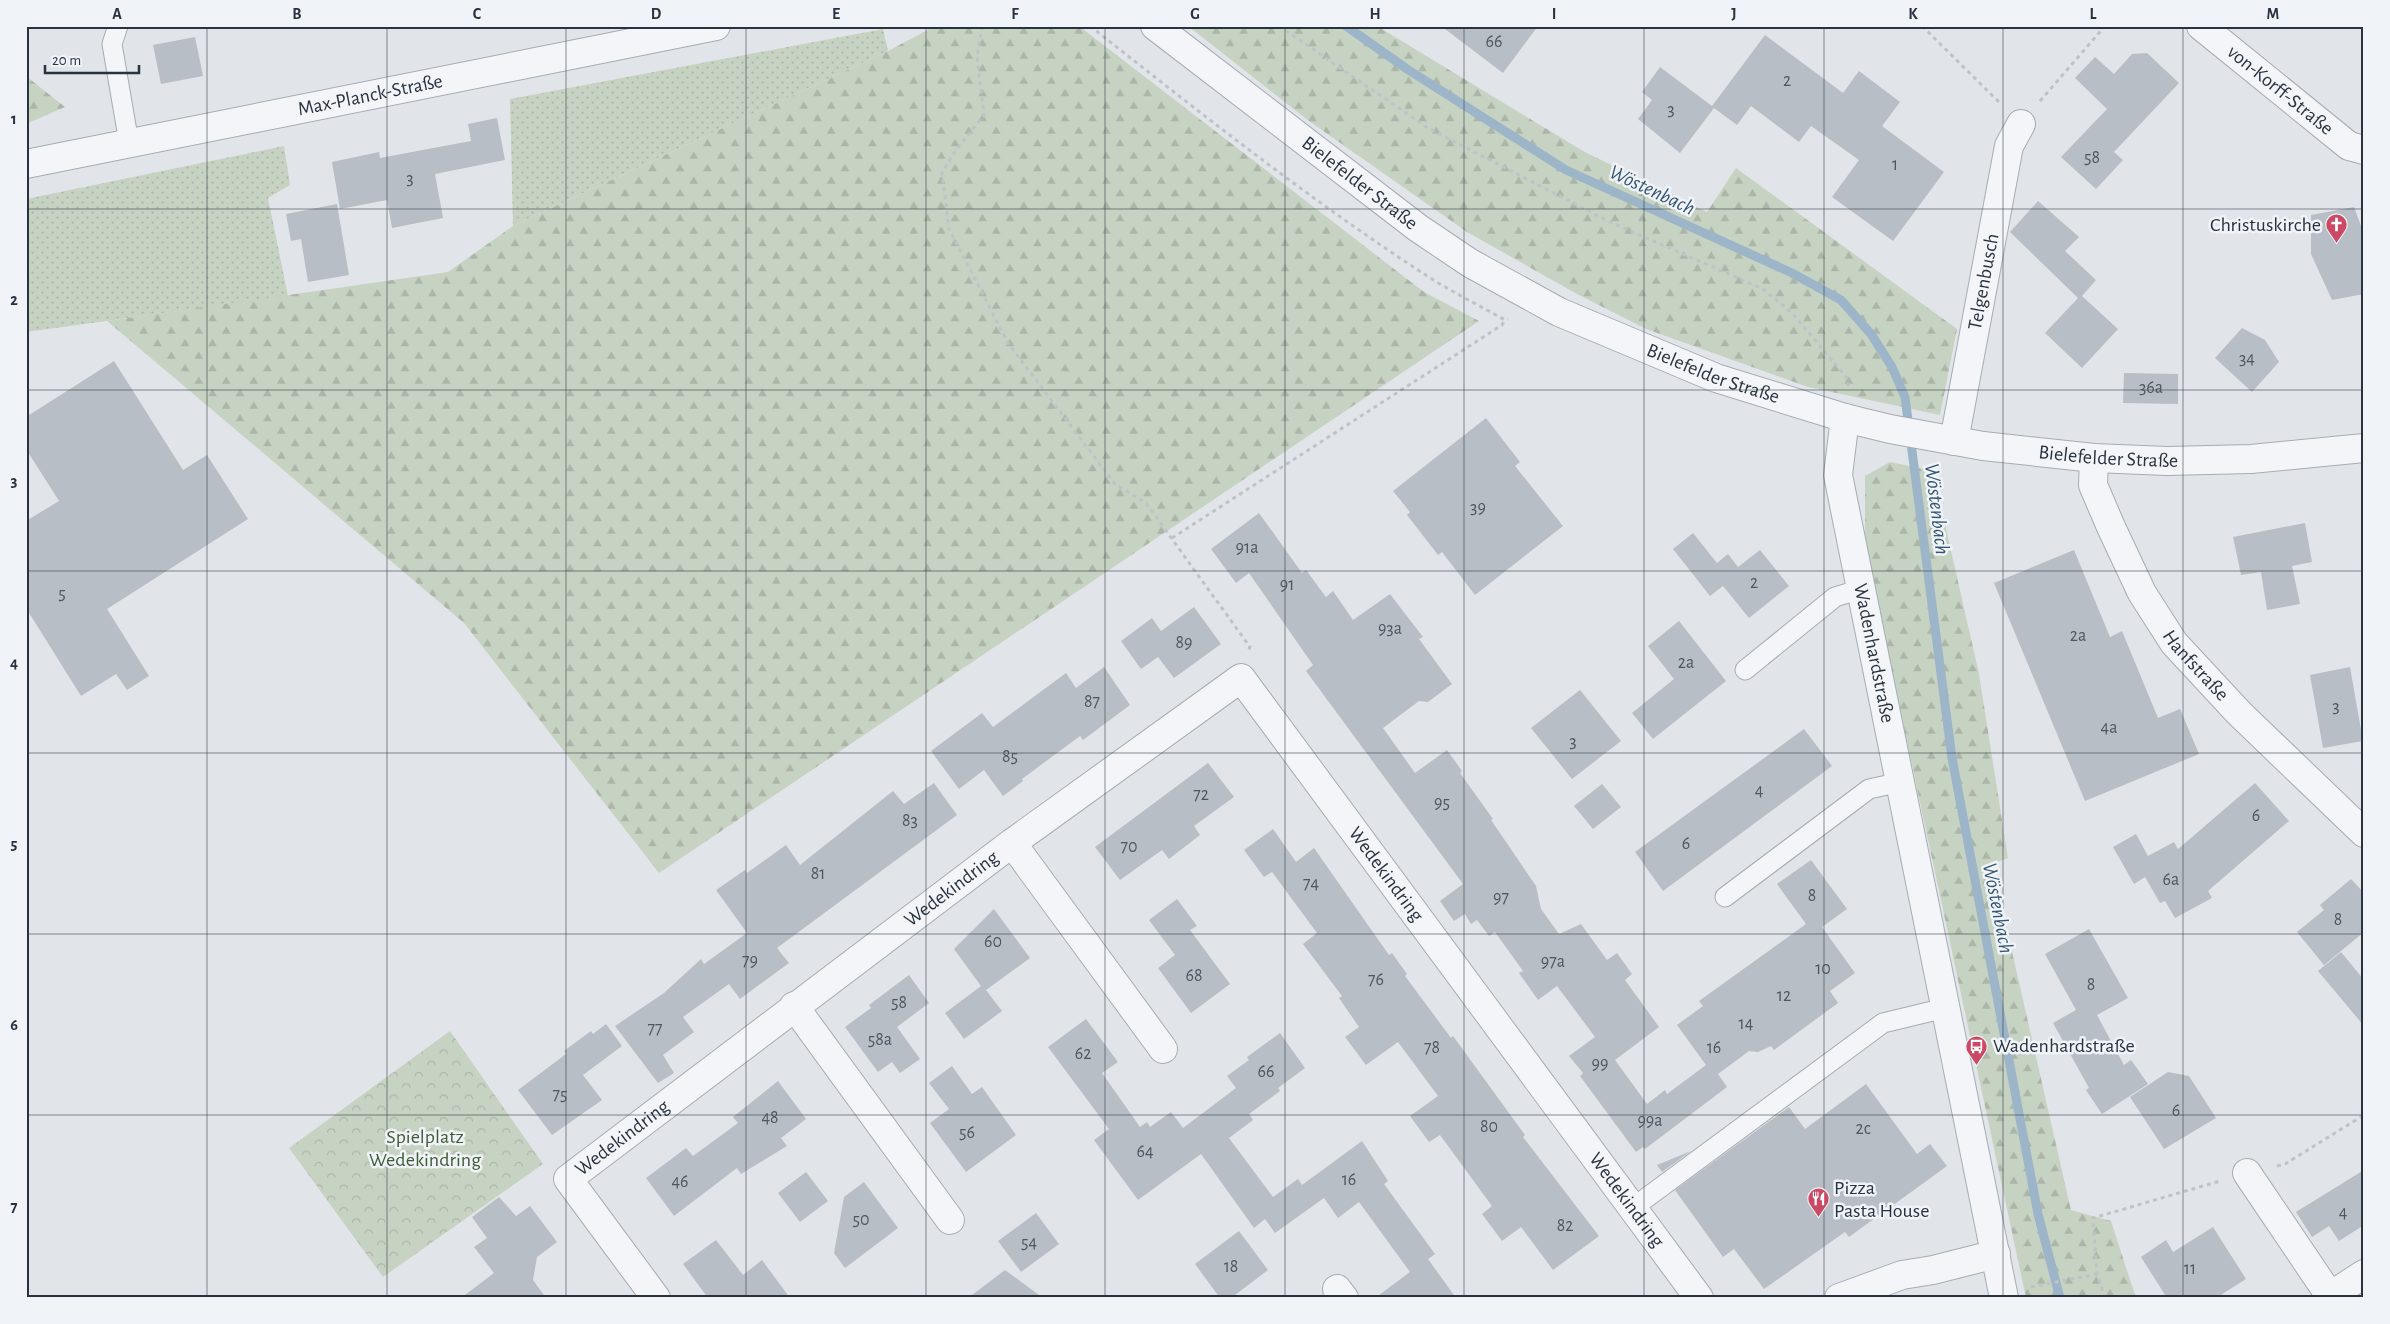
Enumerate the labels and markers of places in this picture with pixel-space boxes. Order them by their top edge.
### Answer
church icon: Christuskirche [2325,213,2349,244]
place label: Christuskirche [2210,215,2321,235]
bus stop icon: Wadenhardstraße [1965,1034,1989,1065]
place label: Wadenhardstraße [1993,1036,2135,1056]
place label: Pizza Pasta House [1834,1178,1929,1221]
restaurant icon: Pizza Pasta House [1806,1187,1830,1218]

